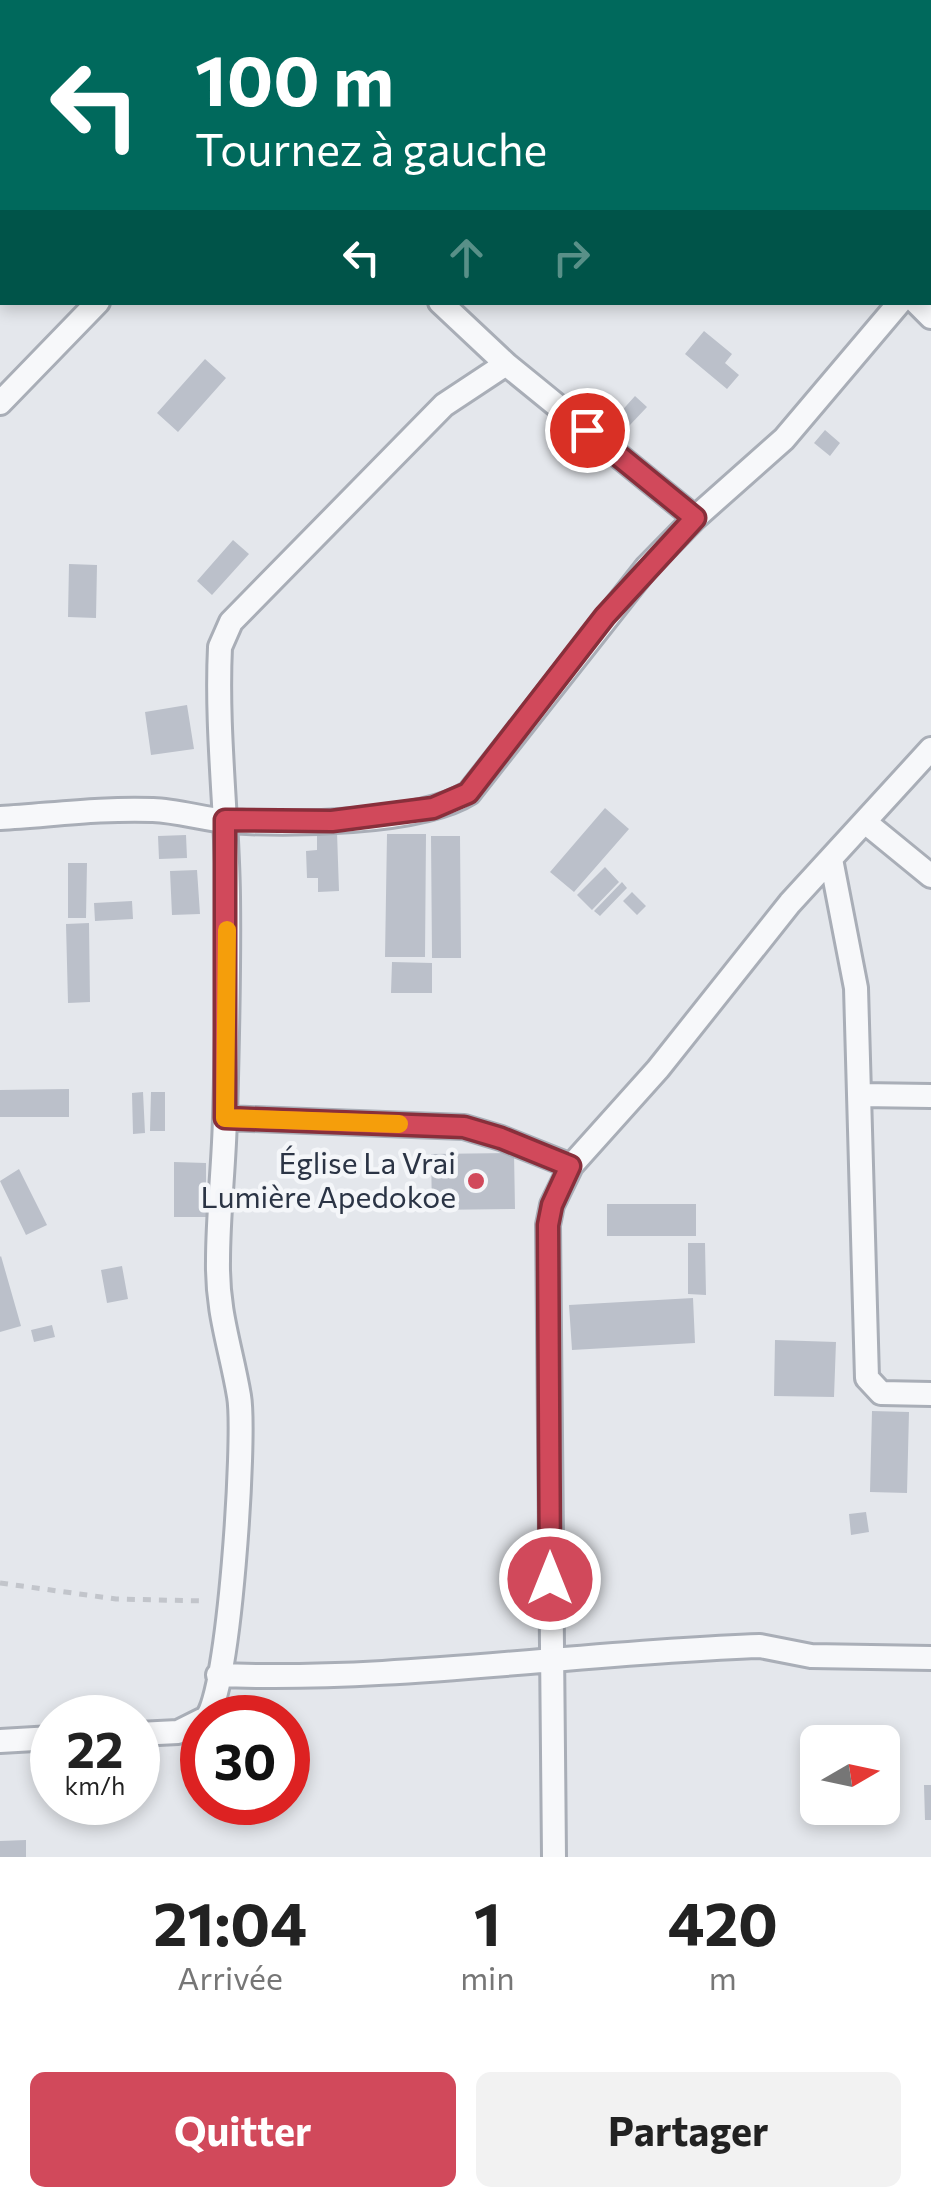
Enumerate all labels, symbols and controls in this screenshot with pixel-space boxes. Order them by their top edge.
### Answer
text: 100 m [195,35,394,120]
icon: left [30,40,160,170]
text: Tournez à gauche [195,120,547,175]
icon: left [334,230,389,285]
icon: ahead [439,230,494,285]
icon: right [544,230,599,285]
pin [545,388,630,473]
icon: arrive [560,403,615,458]
place label: Église La Vrai Lumière Apedokoe [200,1143,456,1214]
marker: Église La Vrai Lumière Apedokoe [465,1170,487,1192]
position arrow [498,1527,602,1631]
speed limit sign: 30 [180,1695,310,1825]
text: 22 [67,1717,123,1778]
north arrow [800,1725,900,1825]
map controls [800,1725,900,1825]
text: km/h [65,1770,125,1800]
text: 21:04 [153,1885,307,1958]
text: 1 [474,1885,501,1958]
text: 420 [668,1885,778,1958]
text: Arrivée [177,1957,283,1997]
text: min [460,1957,515,1997]
text: m [709,1957,737,1997]
button: Quitter [30,2072,456,2187]
button: Partager [476,2072,901,2187]

